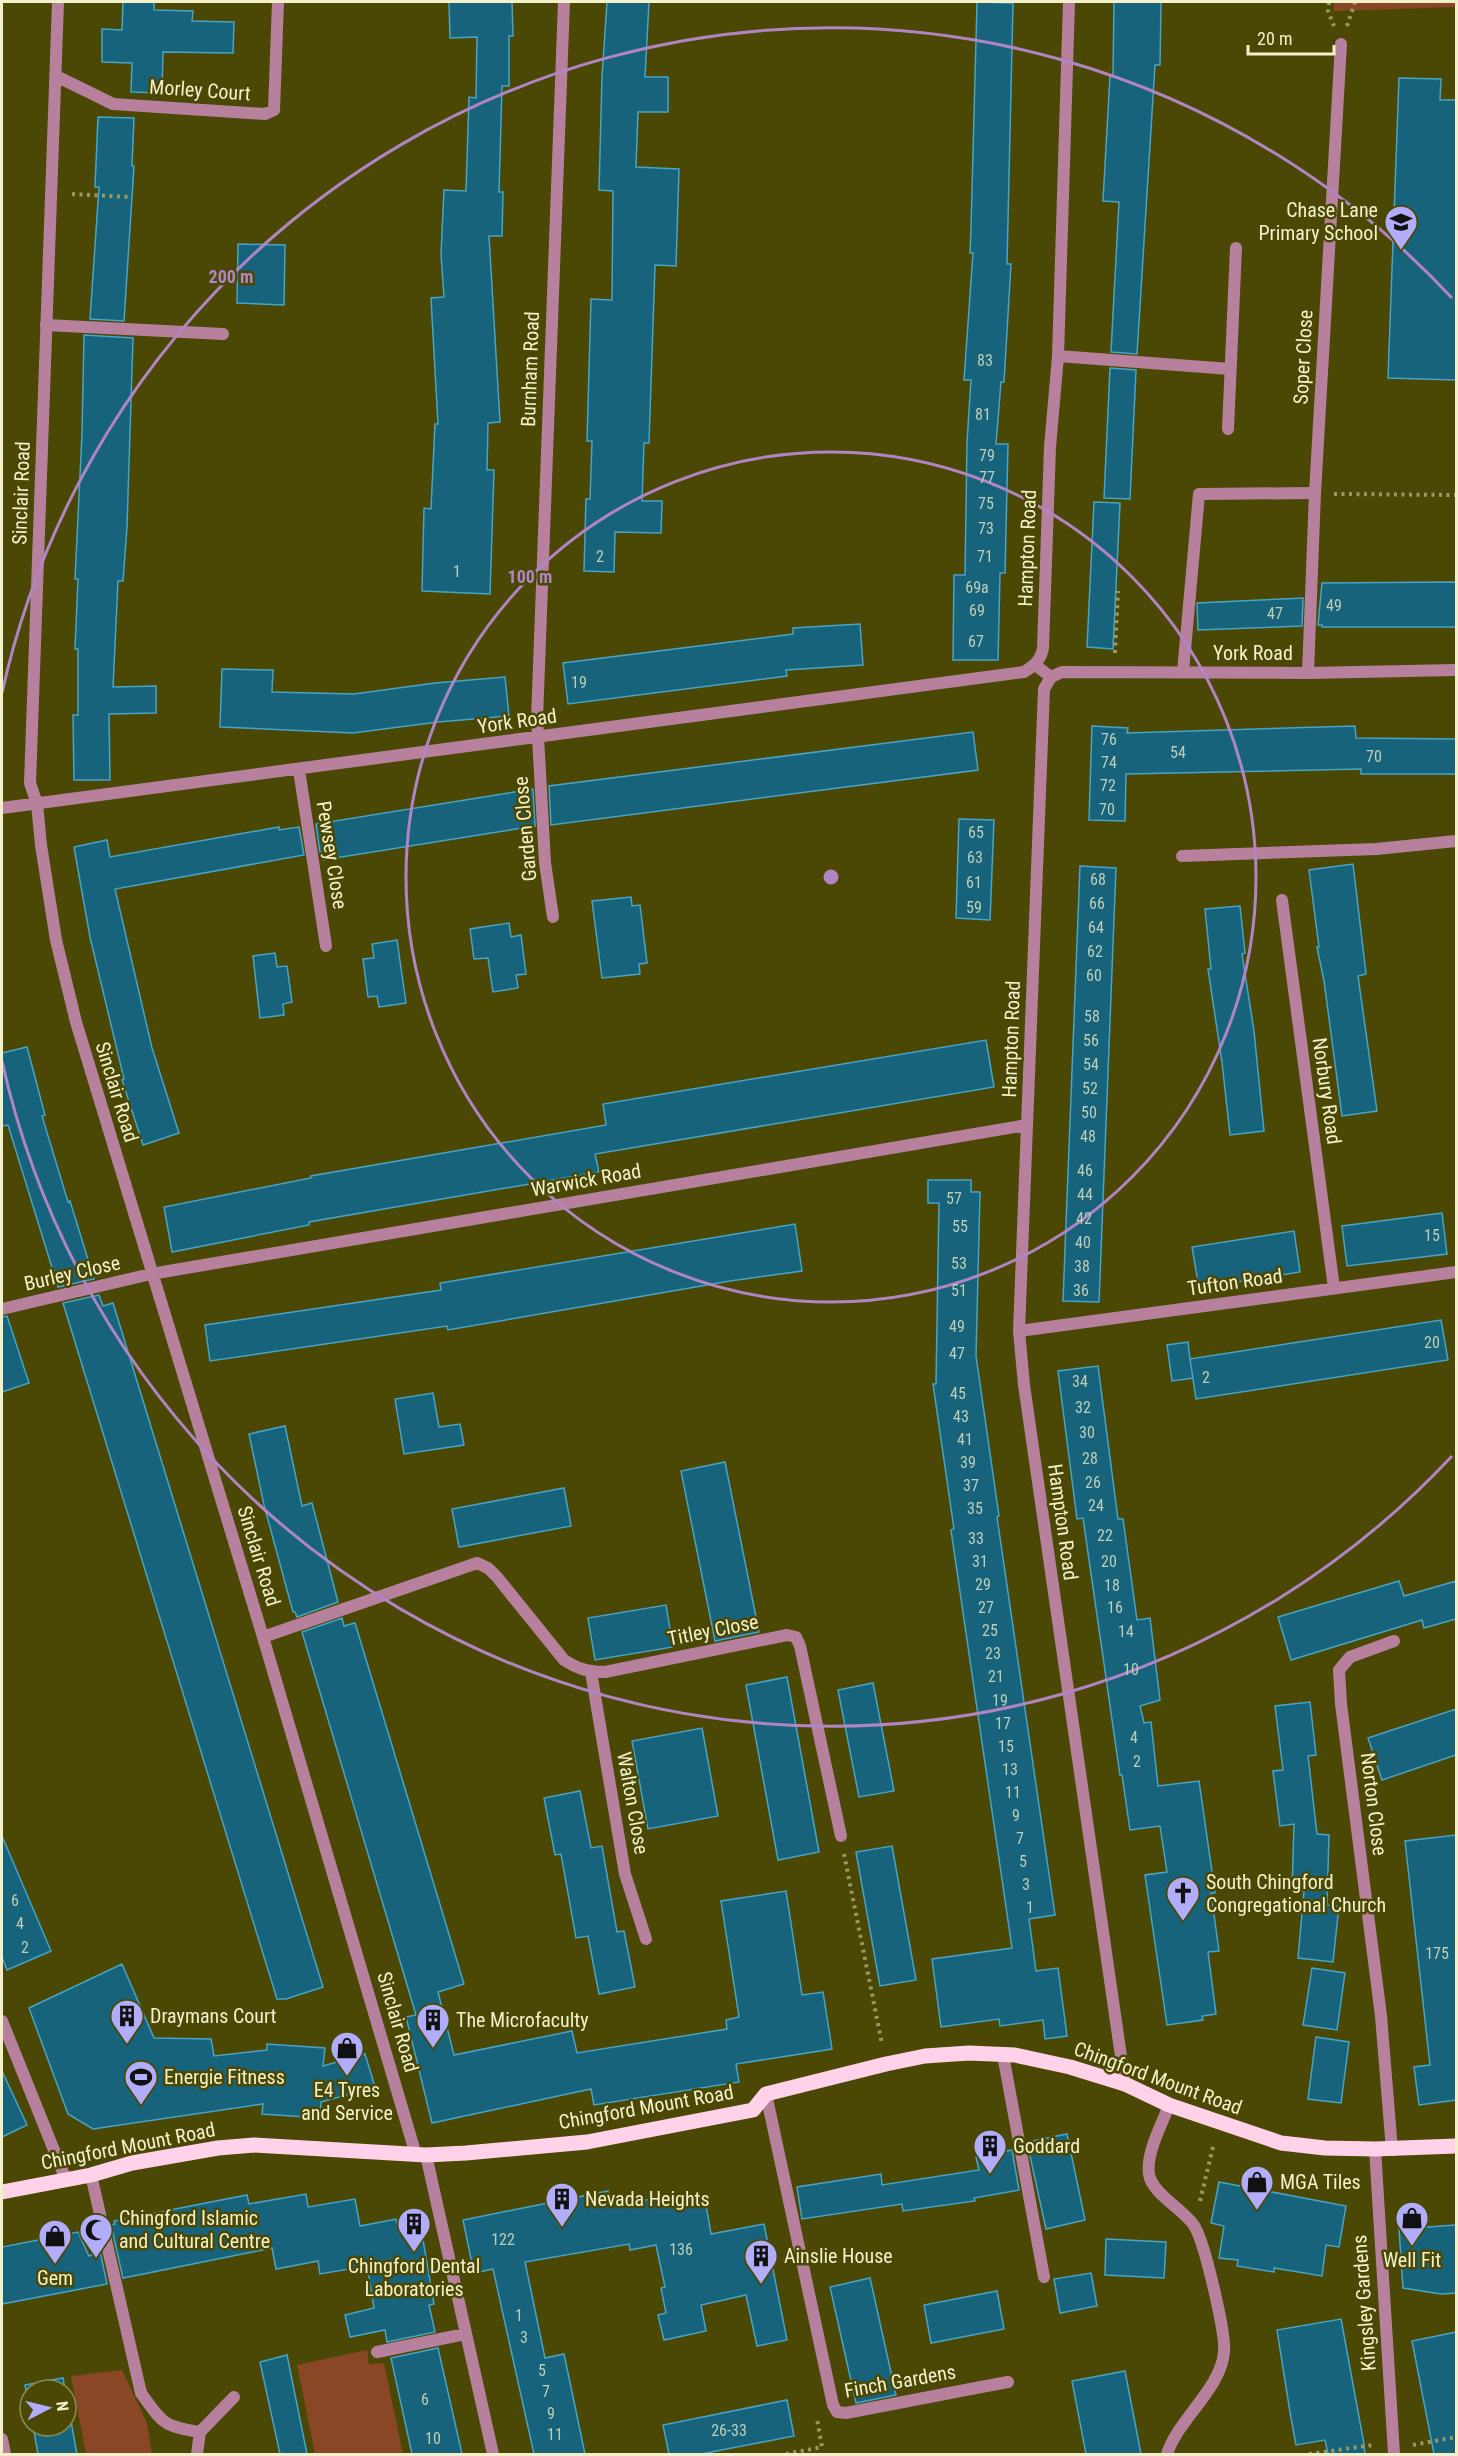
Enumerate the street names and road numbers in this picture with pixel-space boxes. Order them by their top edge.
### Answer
street label: Morley Court [149,74,252,106]
street label: Soper Close [1289,309,1317,405]
street label: Burnham Road [516,311,544,427]
street label: Sinclair Road [7,441,35,545]
street label: Hampton Road [1013,489,1041,607]
street label: York Road [1213,641,1293,665]
street label: York Road [476,704,558,738]
street label: Garden Close [508,775,542,883]
street label: Pewsey Close [312,799,352,911]
street label: Hampton Road [997,980,1025,1098]
street label: Norbury Road [1308,1036,1346,1146]
street label: Sinclair Road [90,1039,144,1145]
street label: Warwick Road [529,1159,643,1201]
street label: Burley Close [22,1250,122,1296]
street label: Tufton Road [1186,1263,1284,1301]
street label: Hampton Road [1043,1462,1083,1582]
street label: Sinclair Road [232,1503,286,1609]
street label: Titley Close [665,1609,761,1651]
street label: Walton Close [612,1750,654,1856]
street label: Norton Close [1356,1751,1392,1857]
street label: Sinclair Road [372,1969,424,2075]
street label: Chingford Mount Road [1071,2036,1245,2120]
street label: Chingford Mount Road [557,2080,735,2134]
street label: Chingford Mount Road [39,2117,217,2175]
street label: Kingsley Gardens [1347,2234,1381,2372]
street label: Finch Gardens [842,2359,958,2403]

